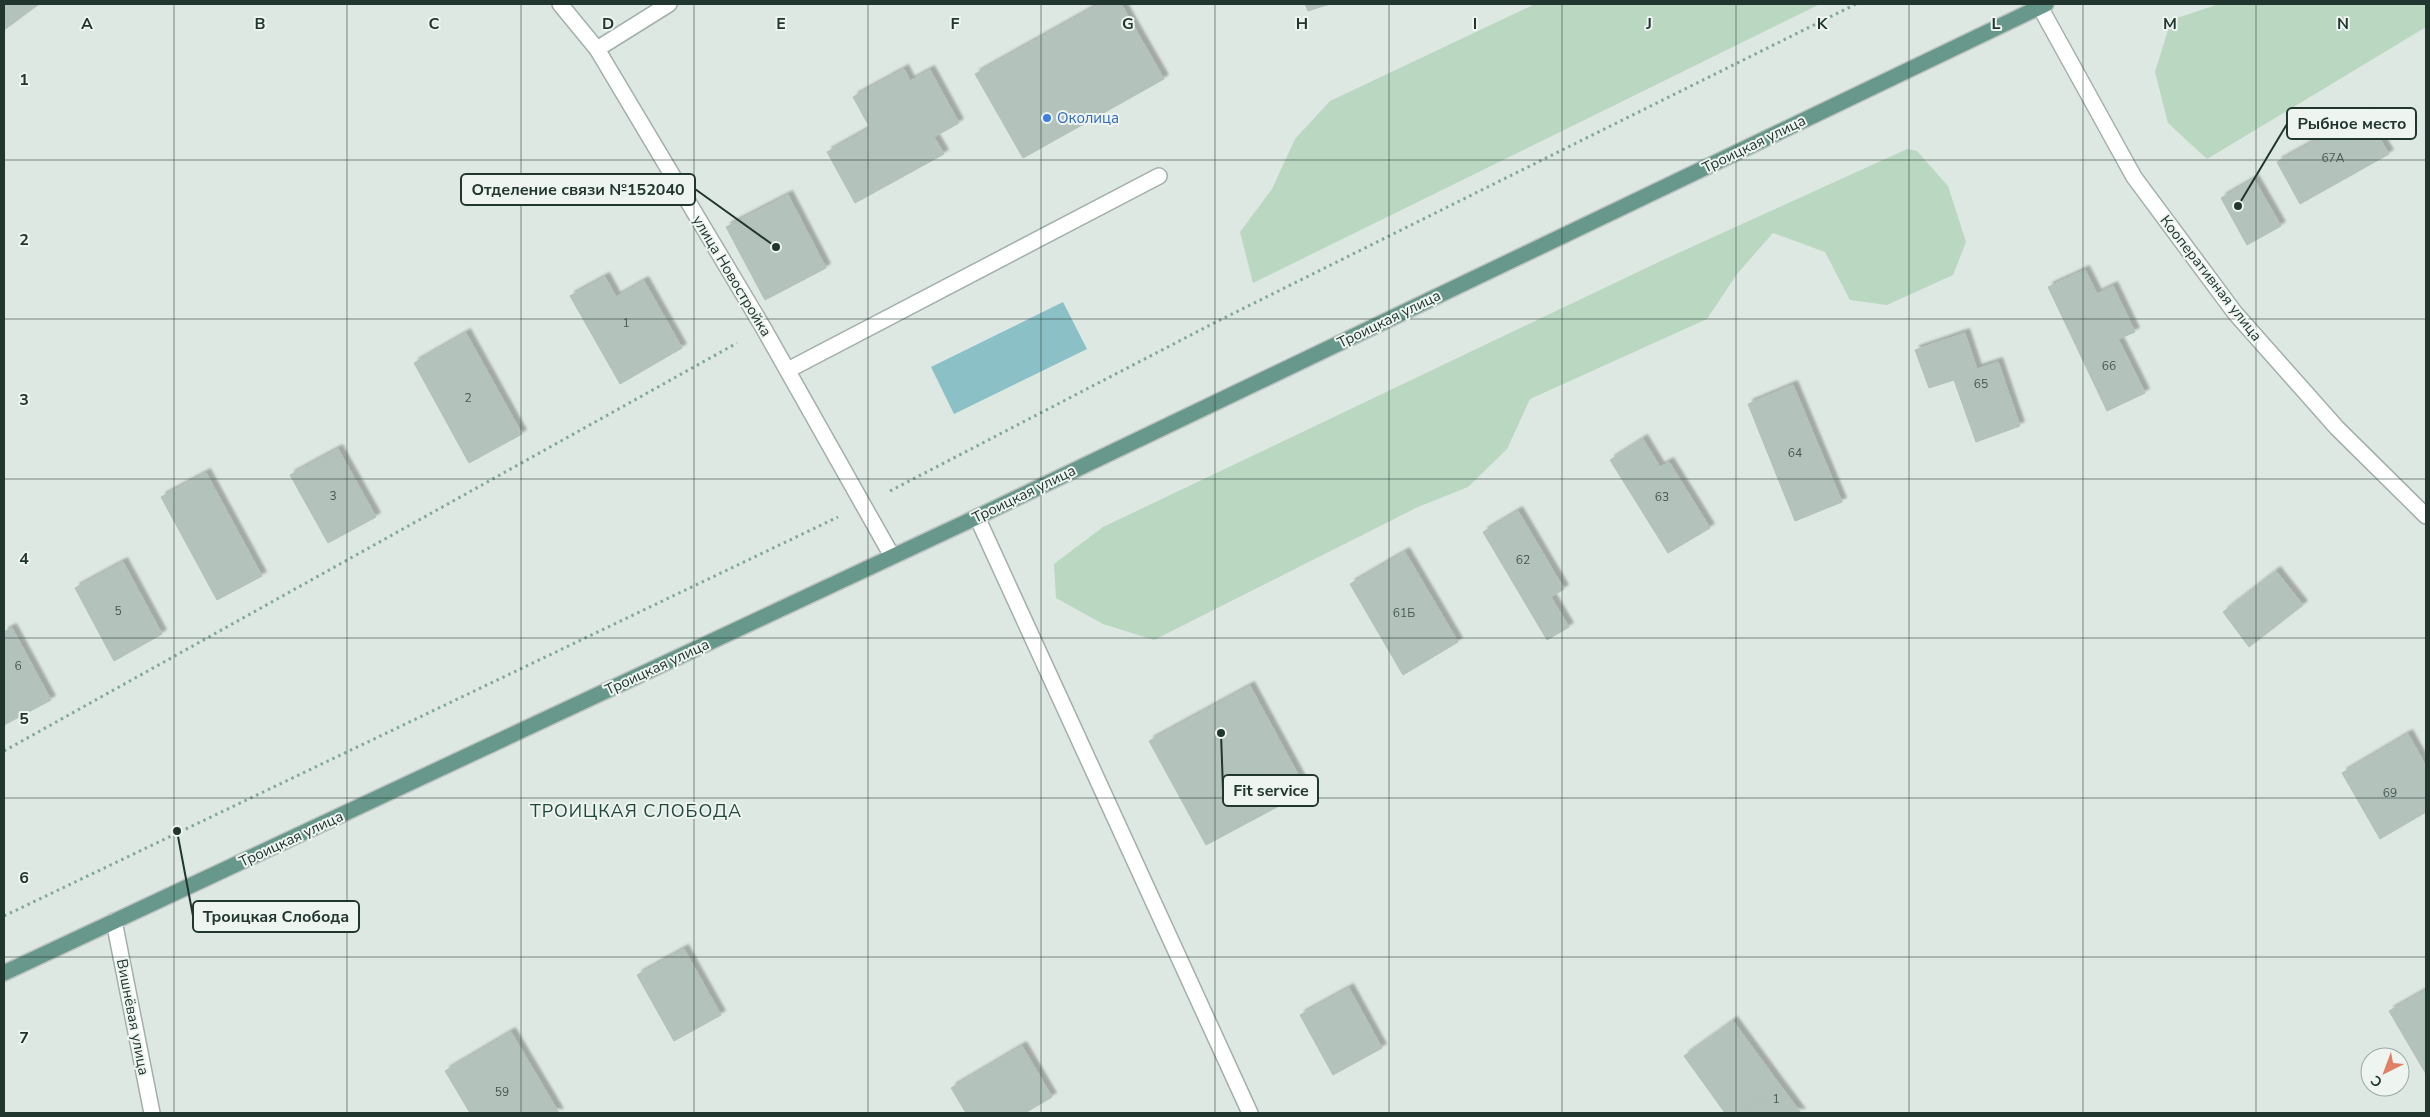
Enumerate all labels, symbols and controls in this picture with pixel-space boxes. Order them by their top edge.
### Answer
text: A [81,13,93,35]
text: B [254,13,266,35]
text: C [429,13,440,35]
text: D [602,13,614,35]
text: E [776,13,786,35]
text: F [951,13,960,35]
text: G [1122,13,1134,35]
text: H [1296,13,1308,35]
text: I [1473,13,1477,35]
text: J [1645,13,1652,35]
text: K [1817,13,1829,35]
text: L [1992,13,2001,35]
text: M [2163,13,2177,35]
text: N [2337,13,2349,35]
text: 1 [19,69,29,91]
place label: Околица [1057,108,1119,128]
callout: Рыбное место [2287,108,2416,139]
street label: Троицкая улица [1699,110,1809,178]
marker: Околица [1041,112,1053,124]
text: Рыбное место [2297,113,2407,135]
house number: 67А [2321,150,2345,166]
callout: Отделение связи №152040 [461,174,695,205]
text: Отделение связи №152040 [471,179,685,201]
street label: Кооперативная улица [2156,211,2266,345]
street label: улица Новостройка [688,212,776,340]
text: 2 [19,229,29,251]
street label: Троицкая улица [1334,285,1444,353]
house number: 1 [622,315,630,331]
house number: 66 [2102,358,2116,374]
house number: 65 [1974,376,1988,392]
text: 3 [19,389,29,411]
house number: 2 [464,390,472,406]
house number: 64 [1788,445,1802,461]
street label: Троицкая улица [969,460,1079,528]
house number: 3 [329,488,337,504]
house number: 63 [1655,489,1669,505]
text: 4 [19,548,29,570]
house number: 62 [1516,552,1530,568]
house number: 5 [114,603,122,619]
house number: 61Б [1393,605,1415,621]
street label: Троицкая улица [602,634,712,700]
house number: 6 [14,658,22,674]
text: 5 [19,708,29,730]
callout: Fit service [1223,775,1318,806]
text: Fit service [1233,780,1309,802]
house number: 69 [2383,785,2397,801]
district label: ТРОИЦКАЯ СЛОБОДА [530,799,742,823]
street label: Троицкая улица [236,806,346,872]
text: 6 [19,867,29,889]
callout: Троицкая Слобода [193,901,359,932]
text: Троицкая Слобода [203,906,349,928]
street label: Вишнёвая улица [112,957,154,1077]
text: 7 [19,1027,29,1049]
north arrow [2360,1047,2410,1097]
text: С [2366,1071,2387,1092]
house number: 59 [495,1084,509,1100]
house number: 1 [1772,1091,1780,1107]

